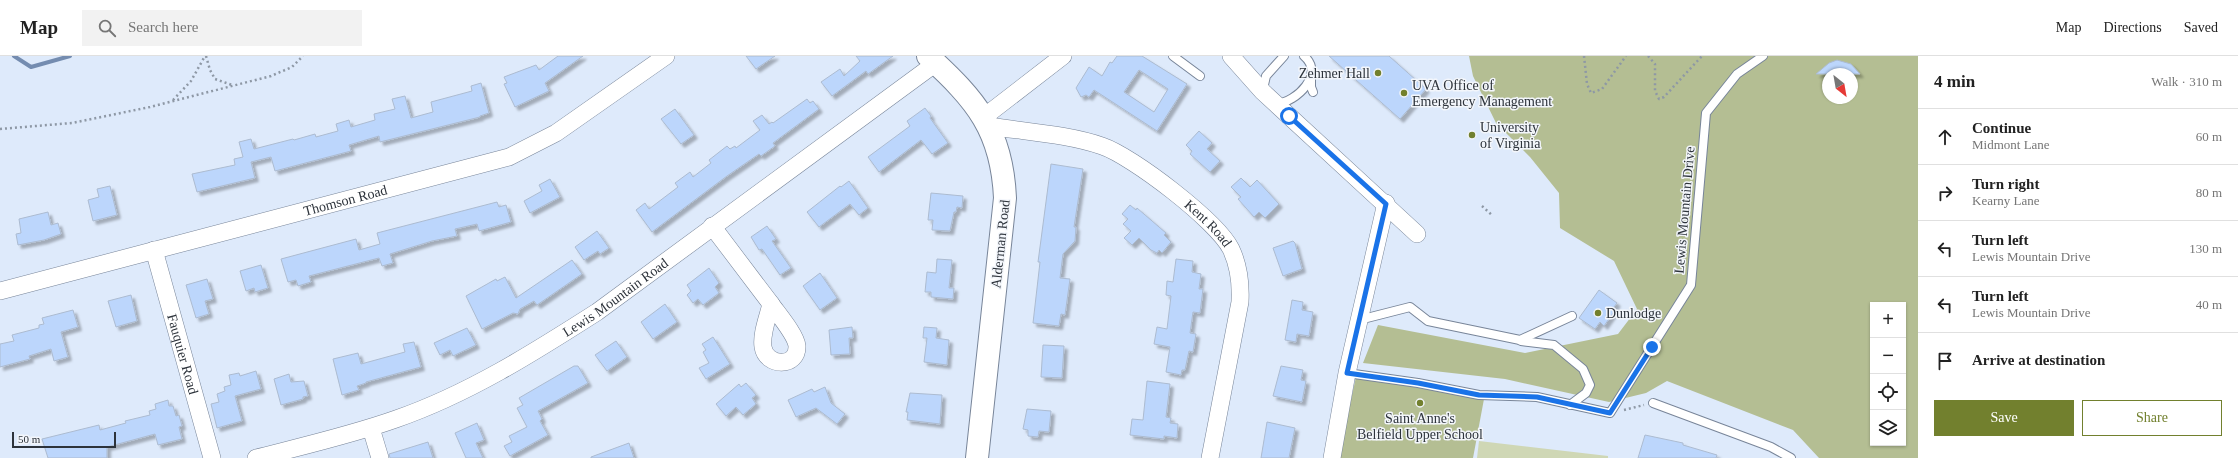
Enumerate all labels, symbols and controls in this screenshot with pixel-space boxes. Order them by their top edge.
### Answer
search box [82,10,362,46]
text: Map [20,17,58,38]
icon: search [96,17,118,39]
text: Search here [128,19,198,35]
text: Map [2056,20,2081,35]
text: Directions [2103,20,2162,35]
text: Saved [2184,20,2218,35]
place label: Zehmer Hall [1299,66,1370,81]
marker: Zehmer Hall [1373,68,1383,78]
north arrow [1822,68,1858,104]
text: 4 min [1934,72,1975,91]
text: Walk · 310 m [2151,74,2222,89]
place label: UVA Office of Emergency Management [1412,78,1552,109]
marker: UVA Office of Emergency Management [1399,88,1409,98]
route start [1280,107,1298,125]
place label: University of Virginia [1480,120,1541,151]
text: Continue [1972,120,2031,136]
icon: ahead [1934,126,1956,148]
text: 60 m [2196,129,2222,144]
marker: University of Virginia [1467,130,1477,140]
text: Midmont Lane [1972,137,2050,152]
street label: Lewis Mountain Drive [1671,146,1698,274]
text: Turn right [1972,176,2039,192]
street label: Thomson Road [302,182,389,219]
icon: right [1934,182,1956,204]
text: 80 m [2196,185,2222,200]
text: Kearny Lane [1972,193,2040,208]
street label: Kent Road [1181,197,1235,250]
street label: Alderman Road [988,199,1013,289]
text: Turn left [1972,232,2029,248]
icon: left [1934,238,1956,260]
text: 130 m [2189,241,2222,256]
text: Lewis Mountain Drive [1972,249,2090,264]
street label: Lewis Mountain Road [560,255,671,340]
text: Turn left [1972,288,2029,304]
icon: left [1934,294,1956,316]
text: 40 m [2196,297,2222,312]
map controls [1870,302,1906,446]
button: + [1870,302,1906,338]
text: Lewis Mountain Drive [1972,305,2090,320]
place label: Dunlodge [1606,306,1661,321]
marker: Dunlodge [1593,308,1603,318]
street label: Fauquier Road [164,312,201,396]
route end [1643,338,1661,356]
button: − [1870,338,1906,374]
icon: arrive [1934,350,1956,372]
text: Arrive at destination [1972,352,2105,368]
button: locate [1870,374,1906,410]
marker: Saint Anne's Belfield Upper School [1415,398,1425,408]
button: Save [1934,400,2074,436]
button: Share [2082,400,2222,436]
button: layers [1870,410,1906,446]
place label: Saint Anne's Belfield Upper School [1357,411,1483,442]
scale bar [12,430,116,449]
text: 50 m [18,433,40,445]

